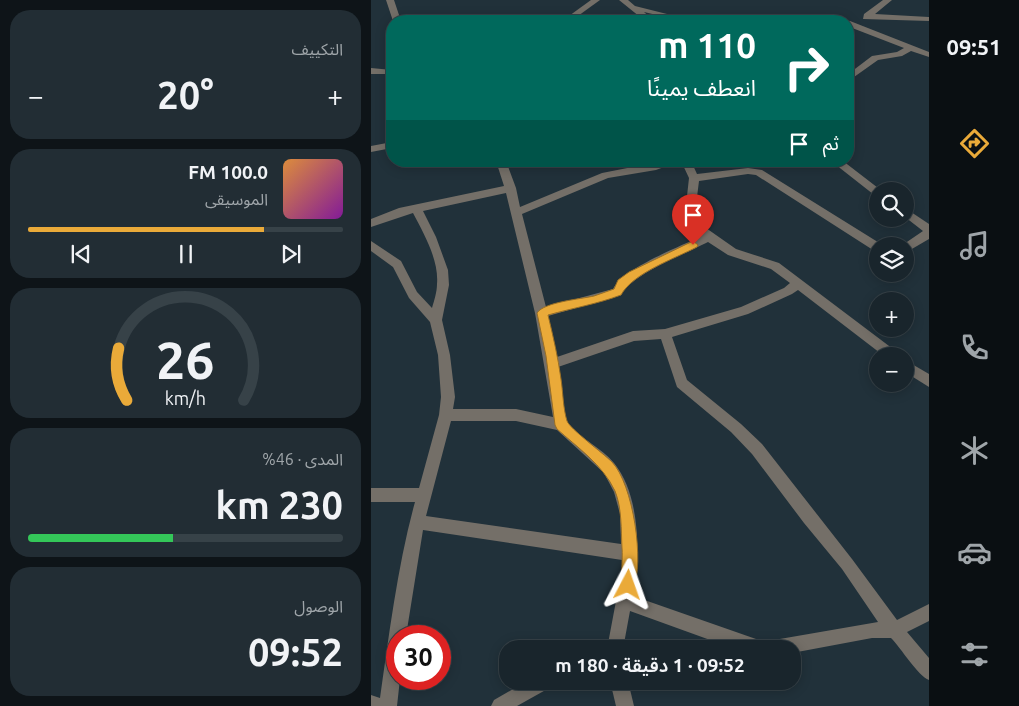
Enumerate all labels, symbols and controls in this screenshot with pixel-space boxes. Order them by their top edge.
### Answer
text: 110 m [658,25,756,65]
text: 09:51 [946,34,1002,59]
icon: right [774,35,839,100]
text: التكييف [291,40,343,58]
text: 20° [157,74,214,116]
text: انعطف يمينًا [647,75,756,100]
text: − [28,80,44,111]
text: + [327,80,343,111]
icon: directions [957,126,992,161]
icon: arrive [785,130,813,158]
text: ثم [823,132,839,154]
text: 100.0 FM [188,161,268,183]
map controls [869,182,914,392]
button: search [869,182,914,227]
text: الموسيقى [205,190,268,208]
pin [672,194,714,245]
icon: arrive [679,201,707,229]
icon: music [957,228,992,263]
button: layers [869,237,914,282]
icon: previous [67,240,95,268]
icon: pause [172,240,200,268]
icon: next [277,240,305,268]
button: + [869,292,914,337]
icon: phone [957,330,992,365]
text: 26 [156,331,215,389]
button: − [869,347,914,392]
text: km/h [165,388,206,408]
icon: climate [957,433,992,468]
text: المدى · 46% [262,450,343,468]
text: 230 km [216,484,343,526]
icon: car [957,535,992,570]
position arrow [601,558,653,610]
text: الوصول [294,597,343,615]
speed limit sign: 30 [386,625,451,690]
text: 09:52 [248,631,343,673]
icon: filters [957,637,992,672]
text: 09:52 · 1 دقيقة · 180 m [555,654,745,676]

